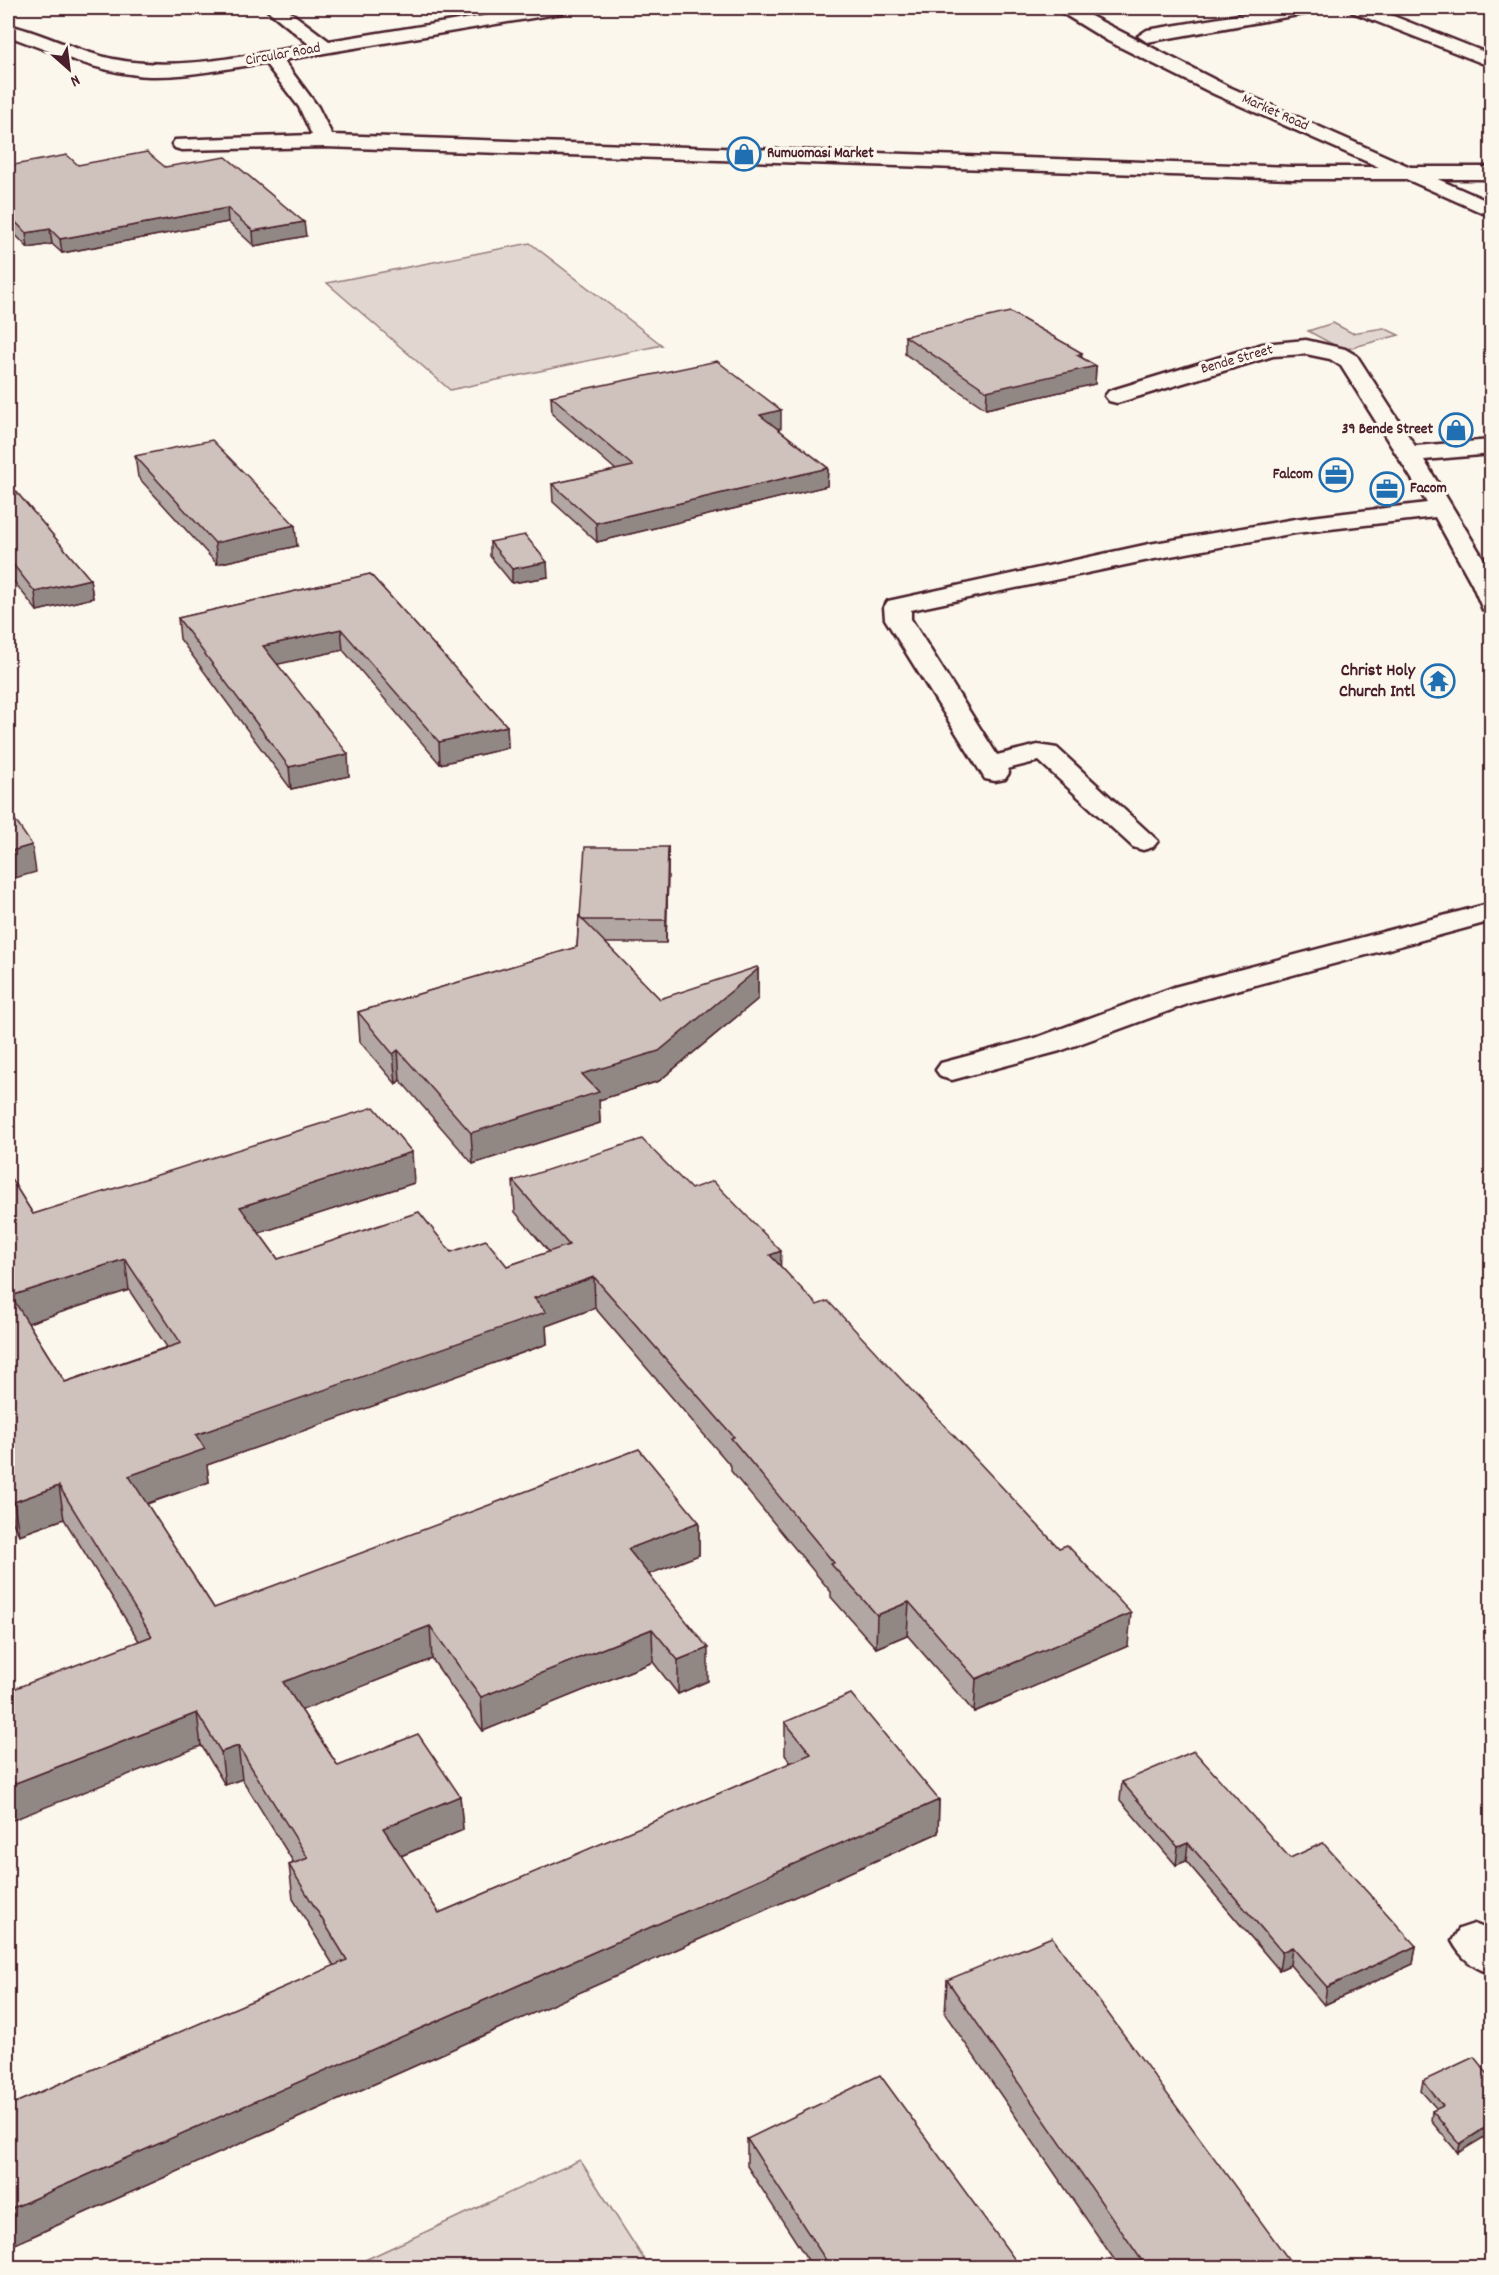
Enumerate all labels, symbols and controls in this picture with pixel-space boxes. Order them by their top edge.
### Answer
street label: Circular Road [244,38,322,72]
north arrow [39,39,99,99]
text: N [66,68,84,92]
street label: Market Road [1238,88,1312,138]
shop icon: Rumuomasi Market [726,136,762,172]
place label: Rumuomasi Market [767,143,874,165]
street label: Bende Street [1198,339,1276,381]
shop icon: 39 Bende Street [1438,412,1474,448]
place label: 39 Bende Street [1342,419,1433,441]
office icon: Falcom [1318,457,1354,493]
place label: Falcom [1273,464,1313,486]
office icon: Facom [1369,471,1405,507]
place label: Facom [1410,478,1447,500]
place label: Christ Holy Church Intl [1339,659,1416,705]
temple icon: Christ Holy Church Intl [1420,663,1456,699]

